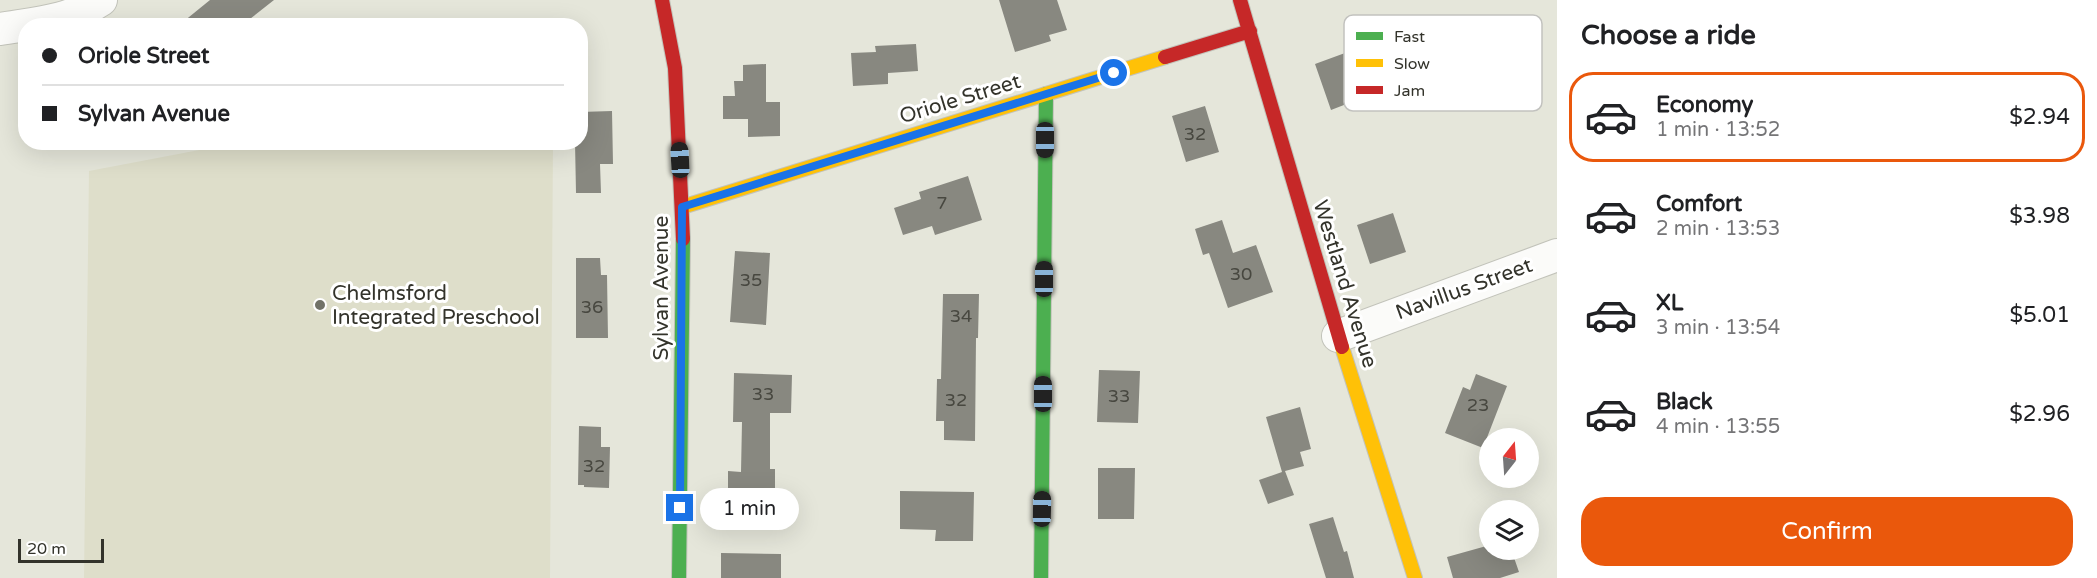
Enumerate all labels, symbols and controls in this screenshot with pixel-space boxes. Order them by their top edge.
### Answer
legend [1344,15,1542,111]
text: Choose a ride [1581,19,1756,52]
text: Fast [1394,27,1425,47]
text: Oriole Street [78,43,209,69]
text: Slow [1394,54,1430,74]
route start [1100,59,1127,86]
street label: Oriole Street [896,69,1024,129]
text: Jam [1394,81,1425,101]
icon: car [1584,90,1638,144]
text: Economy [1656,92,1753,118]
text: Sylvan Avenue [78,101,230,127]
text: $2.94 [2009,104,2070,130]
text: 1 min · 13:52 [1656,118,1780,142]
car [1036,122,1054,158]
house number: 32 [1184,123,1206,145]
car [670,142,690,178]
icon: car [1584,189,1638,243]
text: Comfort [1656,191,1742,217]
house number: 7 [936,192,948,214]
street label: Westland Avenue [1308,197,1382,371]
text: $3.98 [2009,203,2070,229]
street label: Sylvan Avenue [649,215,674,360]
text: 2 min · 13:53 [1656,217,1780,241]
street label: Navillus Street [1392,253,1536,325]
car [1035,261,1053,297]
house number: 30 [1230,263,1252,285]
house number: 35 [740,269,762,291]
place label: Chelmsford Integrated Preschool [332,281,540,330]
icon: car [1584,288,1638,342]
text: XL [1656,290,1683,316]
house number: 36 [581,296,603,318]
marker: Chelmsford Integrated Preschool [313,298,327,312]
text: $5.01 [2009,302,2070,328]
house number: 34 [950,305,972,327]
text: 3 min · 13:54 [1656,316,1780,340]
car [1034,376,1052,412]
house number: 33 [752,383,774,405]
house number: 33 [1108,385,1130,407]
icon: car [1584,387,1638,441]
house number: 32 [945,389,967,411]
text: Black [1656,389,1713,415]
house number: 23 [1467,394,1489,416]
text: $2.96 [2009,401,2070,427]
text: 4 min · 13:55 [1656,415,1780,439]
north arrow [1479,428,1539,488]
map controls [1479,428,1539,560]
house number: 32 [583,455,605,477]
callout: 1 min [701,487,800,529]
car [1033,491,1051,527]
route end [666,494,693,521]
text: 1 min [723,497,776,521]
button: Confirm [1581,497,2073,566]
button: layers [1479,500,1539,560]
scale bar [18,536,104,564]
text: 20 m [27,539,66,559]

